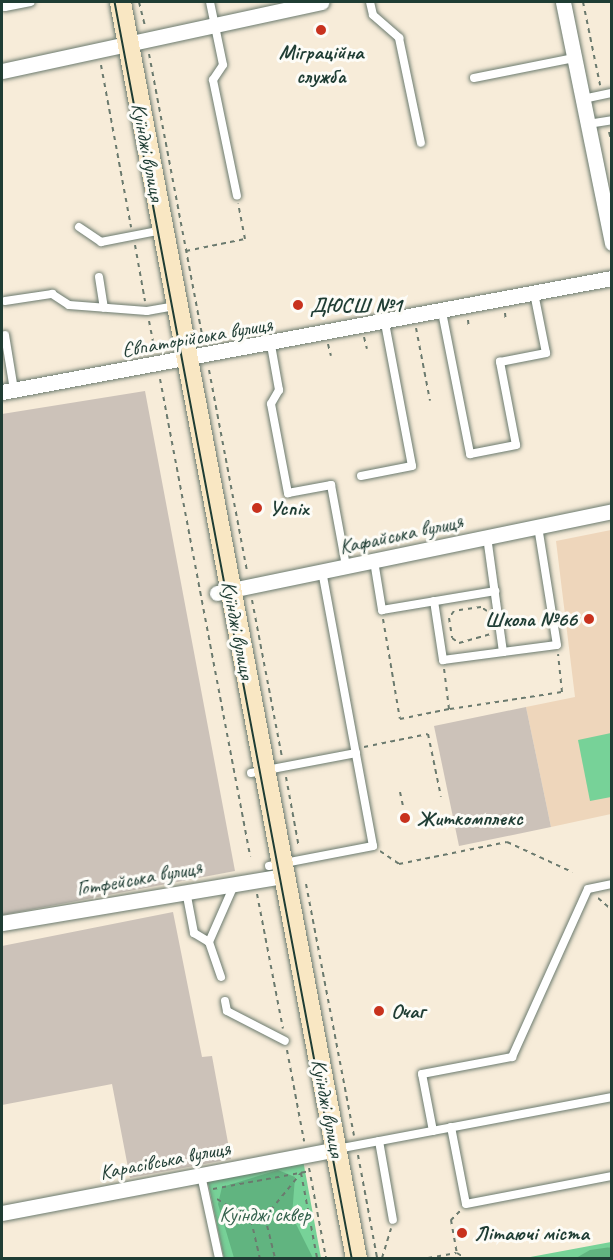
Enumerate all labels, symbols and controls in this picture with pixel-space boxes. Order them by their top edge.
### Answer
marker: Міграційна служба [314,23,328,37]
place label: Міграційна служба [279,39,363,89]
street label: Куїнджі вулиця [126,101,170,203]
place label: ДЮСШ №1 [310,292,402,318]
marker: ДЮСШ №1 [291,298,305,312]
street label: Євпаторійська вулиця [119,311,275,363]
place label: Успіх [269,495,308,521]
marker: Успіх [250,501,264,515]
street label: Кафайська вулиця [336,508,466,560]
street label: Куїнджі вулиця [216,579,260,681]
place label: Школа №66 [485,606,577,632]
marker: Школа №66 [582,612,596,626]
place label: Житкомплекс [417,805,523,831]
marker: Житкомплекс [398,811,412,825]
street label: Готфейська вулиця [74,854,204,902]
place label: Очаг [391,998,425,1024]
marker: Очаг [372,1004,386,1018]
street label: Куїнджі вулиця [306,1057,350,1159]
street label: Карасівська вулиця [97,1135,233,1185]
park label: Куїнджі сквер [219,1201,311,1227]
place label: Літаючі міста [474,1220,589,1246]
marker: Літаючі міста [455,1226,469,1240]

